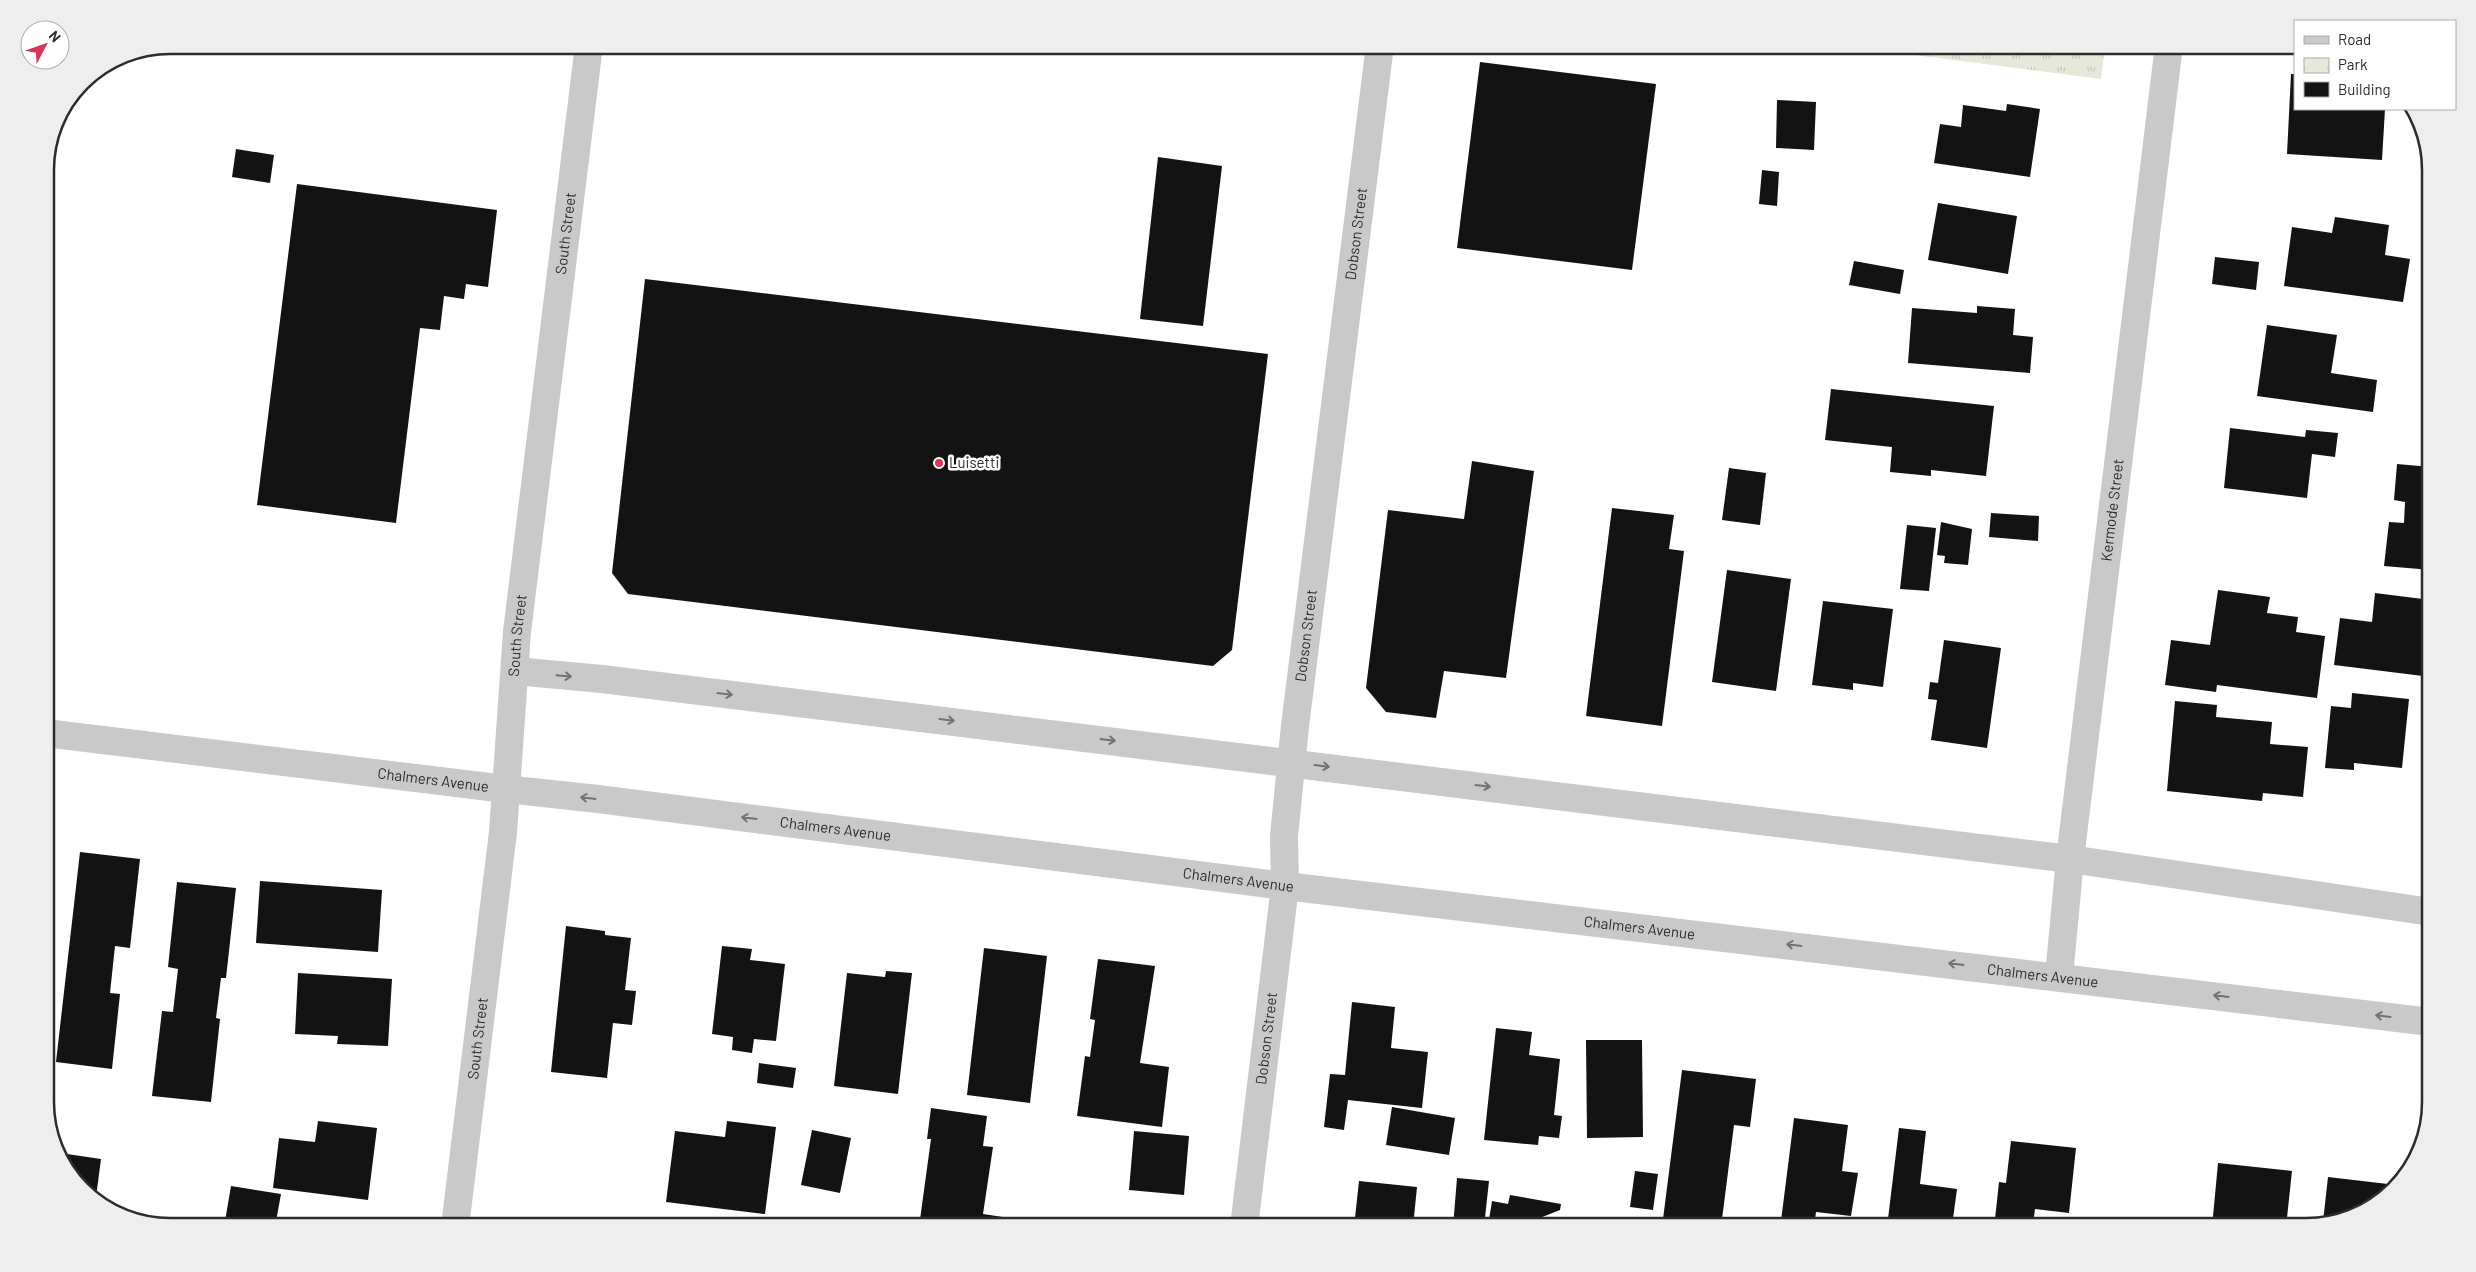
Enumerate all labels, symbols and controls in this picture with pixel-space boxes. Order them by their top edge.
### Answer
north arrow [20,20,70,70]
legend [2294,20,2456,110]
text: N [46,27,65,45]
text: Road [2338,30,2371,48]
text: Park [2338,55,2368,73]
text: Building [2338,80,2391,98]
street label: Dobson Street [1341,186,1370,281]
street label: South Street [551,191,579,275]
place label: Luisetti [949,453,999,471]
marker: Luisetti [933,457,945,469]
street label: Kermode Street [2096,458,2127,562]
street label: Dobson Street [1291,588,1320,683]
street label: South Street [504,593,530,677]
one-way arrow [555,671,571,680]
one-way arrow [717,689,733,699]
one-way arrow [939,715,955,725]
one-way arrow [1100,735,1116,745]
one-way arrow [1314,761,1330,771]
street label: Chalmers Avenue [377,763,490,795]
one-way arrow [1475,781,1491,791]
one-way arrow [580,793,596,803]
street label: Chalmers Avenue [779,812,892,844]
one-way arrow [741,813,757,823]
street label: Chalmers Avenue [1182,863,1295,895]
street label: Chalmers Avenue [1583,912,1696,943]
one-way arrow [1787,940,1803,950]
one-way arrow [1948,959,1964,969]
street label: Chalmers Avenue [1986,959,2099,990]
street label: Dobson Street [1251,991,1280,1086]
one-way arrow [2214,991,2230,1001]
street label: South Street [463,996,491,1080]
one-way arrow [2375,1011,2391,1021]

